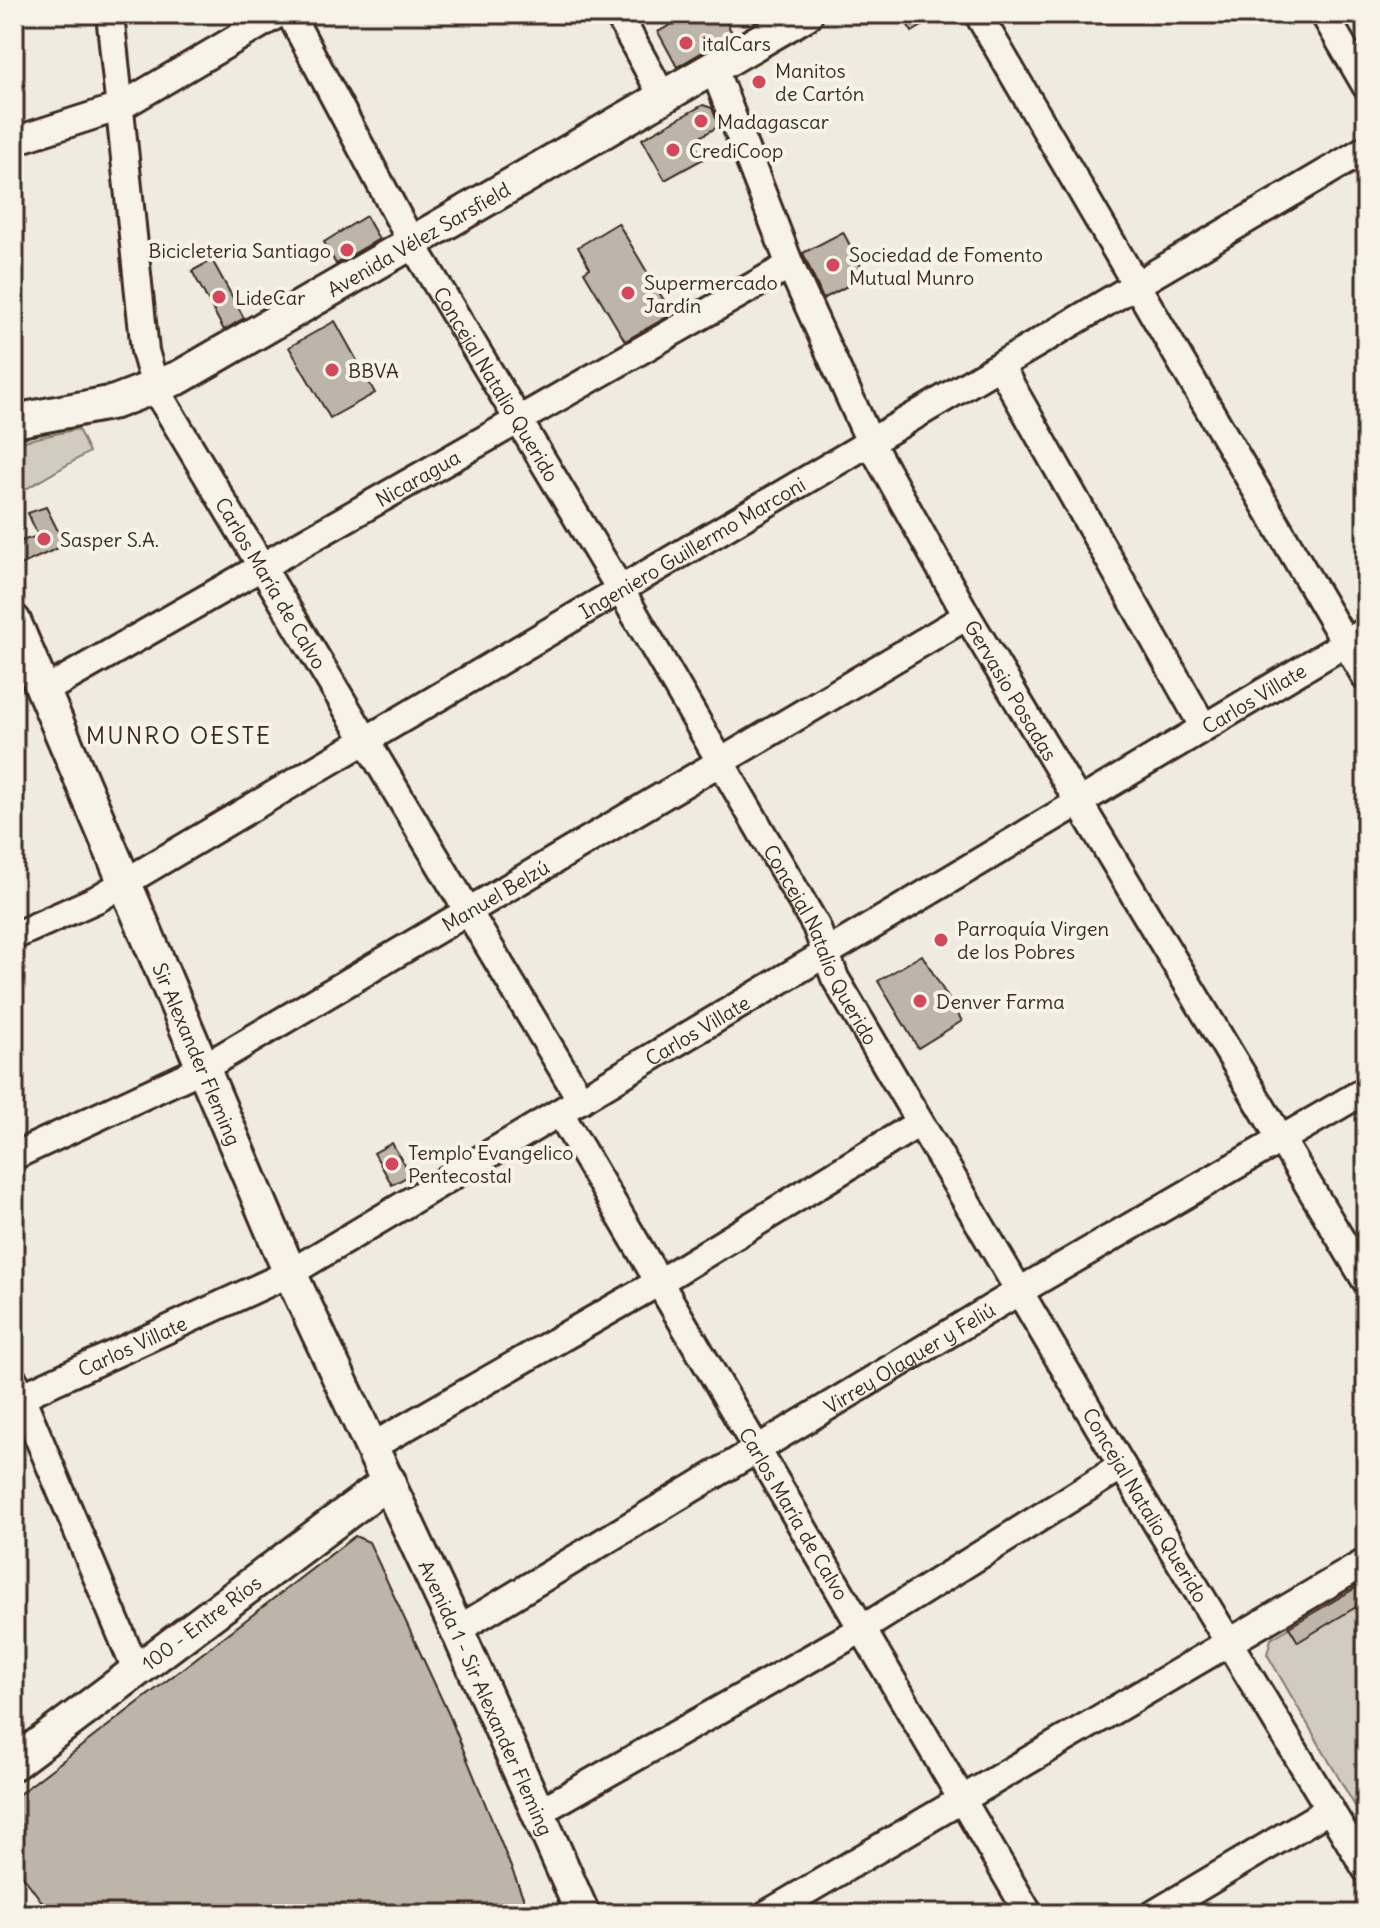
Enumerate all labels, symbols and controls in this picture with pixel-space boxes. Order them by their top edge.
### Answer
place label: italCars [702,31,771,56]
marker: italCars [677,34,695,52]
place label: Manitos de Cartón [775,58,864,106]
marker: Manitos de Cartón [750,73,768,91]
place label: Madagascar [717,109,829,134]
marker: Madagascar [692,112,710,130]
place label: CrediCoop [689,138,783,163]
marker: CrediCoop [664,141,682,159]
street label: Avenida Vélez Sarsfield [322,176,515,302]
place label: Bicicleteria Santiago [148,238,331,263]
marker: Bicicleteria Santiago [338,241,356,259]
place label: Sociedad de Fomento Mutual Munro [849,242,1043,290]
marker: Sociedad de Fomento Mutual Munro [824,256,842,274]
place label: Supermercado Jardín [644,270,778,318]
street label: Concejal Natalio Querido [429,282,565,486]
marker: Supermercado Jardín [619,284,637,302]
place label: LideCar [235,285,305,310]
marker: LideCar [210,288,228,306]
place label: BBVA [348,358,399,383]
marker: BBVA [323,361,341,379]
street label: Nicaragua [371,444,464,512]
street label: Ingeniero Guillermo Marconi [575,471,809,624]
street label: Carlos María de Calvo [210,492,332,673]
place label: Sasper S.A. [60,527,159,552]
marker: Sasper S.A. [35,530,53,548]
street label: Gervasio Posadas [960,615,1063,765]
street label: Carlos Villate [1197,657,1310,739]
district label: MUNRO OESTE [86,720,272,750]
street label: Concejal Natalio Querido [759,840,884,1049]
street label: Manuel Belzú [437,854,553,936]
place label: Parroquía Virgen de los Pobres [957,916,1109,964]
marker: Parroquía Virgen de los Pobres [932,931,950,949]
street label: Sir Alexander Fleming [148,959,247,1149]
street label: Carlos Villate [641,989,754,1071]
place label: Denver Farma [936,989,1065,1014]
marker: Denver Farma [911,992,929,1010]
place label: Templo Evangelico Pentecostal [408,1140,574,1188]
marker: Templo Evangelico Pentecostal [383,1155,401,1173]
street label: Virrey Olaguer y Feliú [819,1296,999,1419]
street label: Carlos Villate [74,1310,190,1381]
street label: Concejal Natalio Querido [1078,1403,1214,1607]
street label: Carlos María de Calvo [734,1423,855,1604]
street label: Avenida 1 - Sir Alexander Fleming [414,1556,559,1839]
street label: 100 - Entre Ríos [136,1569,266,1675]

